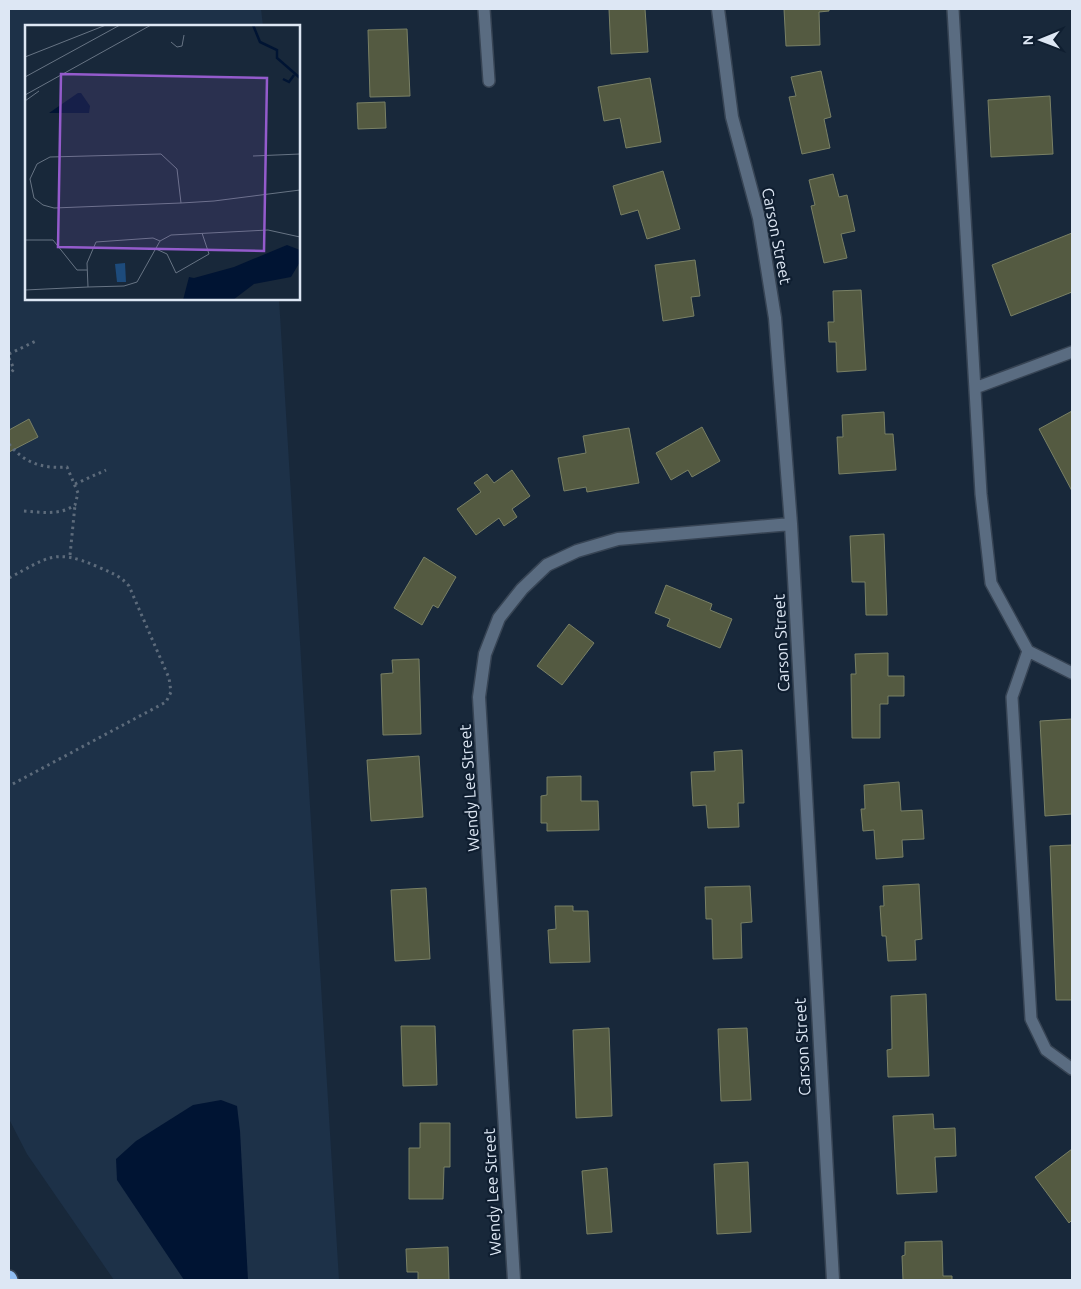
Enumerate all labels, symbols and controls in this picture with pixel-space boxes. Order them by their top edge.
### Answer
north arrow [1016,15,1066,65]
inset map [25,25,300,300]
text: N [1020,35,1036,46]
street label: Carson Street [759,186,795,286]
street label: Carson Street [769,593,793,692]
street label: Wendy Lee Street [456,723,482,852]
street label: Carson Street [790,997,814,1096]
street label: Wendy Lee Street [480,1127,504,1256]

